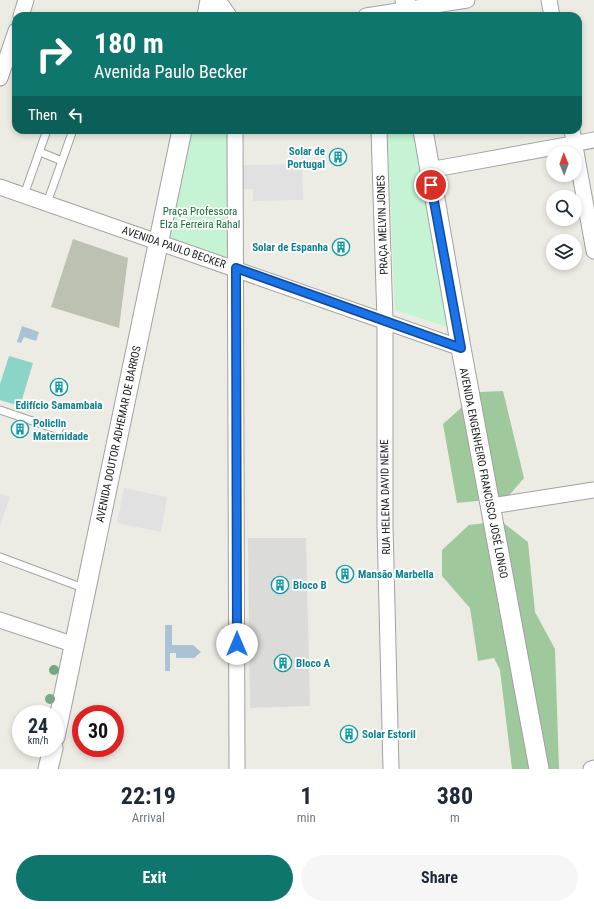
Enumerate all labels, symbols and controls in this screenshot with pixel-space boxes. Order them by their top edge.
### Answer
text: 180 m [94,27,164,60]
icon: right [28,28,80,80]
text: Avenida Paulo Becker [94,61,247,82]
icon: left [65,104,87,126]
text: Then [28,106,57,124]
place label: Solar de Portugal [287,145,325,171]
north arrow [546,146,582,182]
map controls [546,146,582,270]
building icon: Solar de Portugal [328,147,348,167]
pin [414,168,448,202]
icon: arrive [420,174,442,196]
street label: PRAÇA MELVIN JONES [374,175,391,275]
button: search [546,190,582,226]
park label: Praça Professora Elza Ferreira Rahal [160,205,240,231]
street label: AVENIDA PAULO BECKER [120,224,228,271]
button: layers [546,234,582,270]
building icon: Solar de Espanha [331,237,351,257]
place label: Solar de Espanha [252,241,328,254]
street label: AVENIDA DOUTOR ADHEMAR DE BARROS [93,344,144,524]
street label: AVENIDA ENGENHEIRO FRANCISCO JOSÉ LONGO [457,367,510,580]
building icon: Edifício Samambaia [49,377,69,397]
place label: Edifício Samambaia [15,399,103,412]
place label: Policlin Maternidade [33,417,88,443]
building icon: Policlin Maternidade [10,419,30,439]
street label: RUA HELENA DAVID NEME [378,439,393,555]
building icon: Mansāo Marbella [335,564,355,584]
place label: Mansāo Marbella [358,568,434,581]
building icon: Bloco B [270,575,290,595]
place label: Bloco B [293,579,327,592]
position arrow [216,623,258,665]
building icon: Bloco A [273,653,293,673]
place label: Bloco A [296,657,330,670]
speed limit sign: 30 [72,705,124,757]
text: 24 [28,714,48,738]
building icon: Solar Estoril [339,724,359,744]
place label: Solar Estoril [362,728,416,741]
text: km/h [28,735,48,746]
text: 22:19 [121,782,176,810]
text: 1 [300,782,312,810]
text: 380 [437,782,473,810]
text: Arrival [132,810,165,825]
text: min [297,810,316,825]
text: m [450,810,460,825]
button: Exit [16,855,293,901]
button: Share [301,855,578,901]

